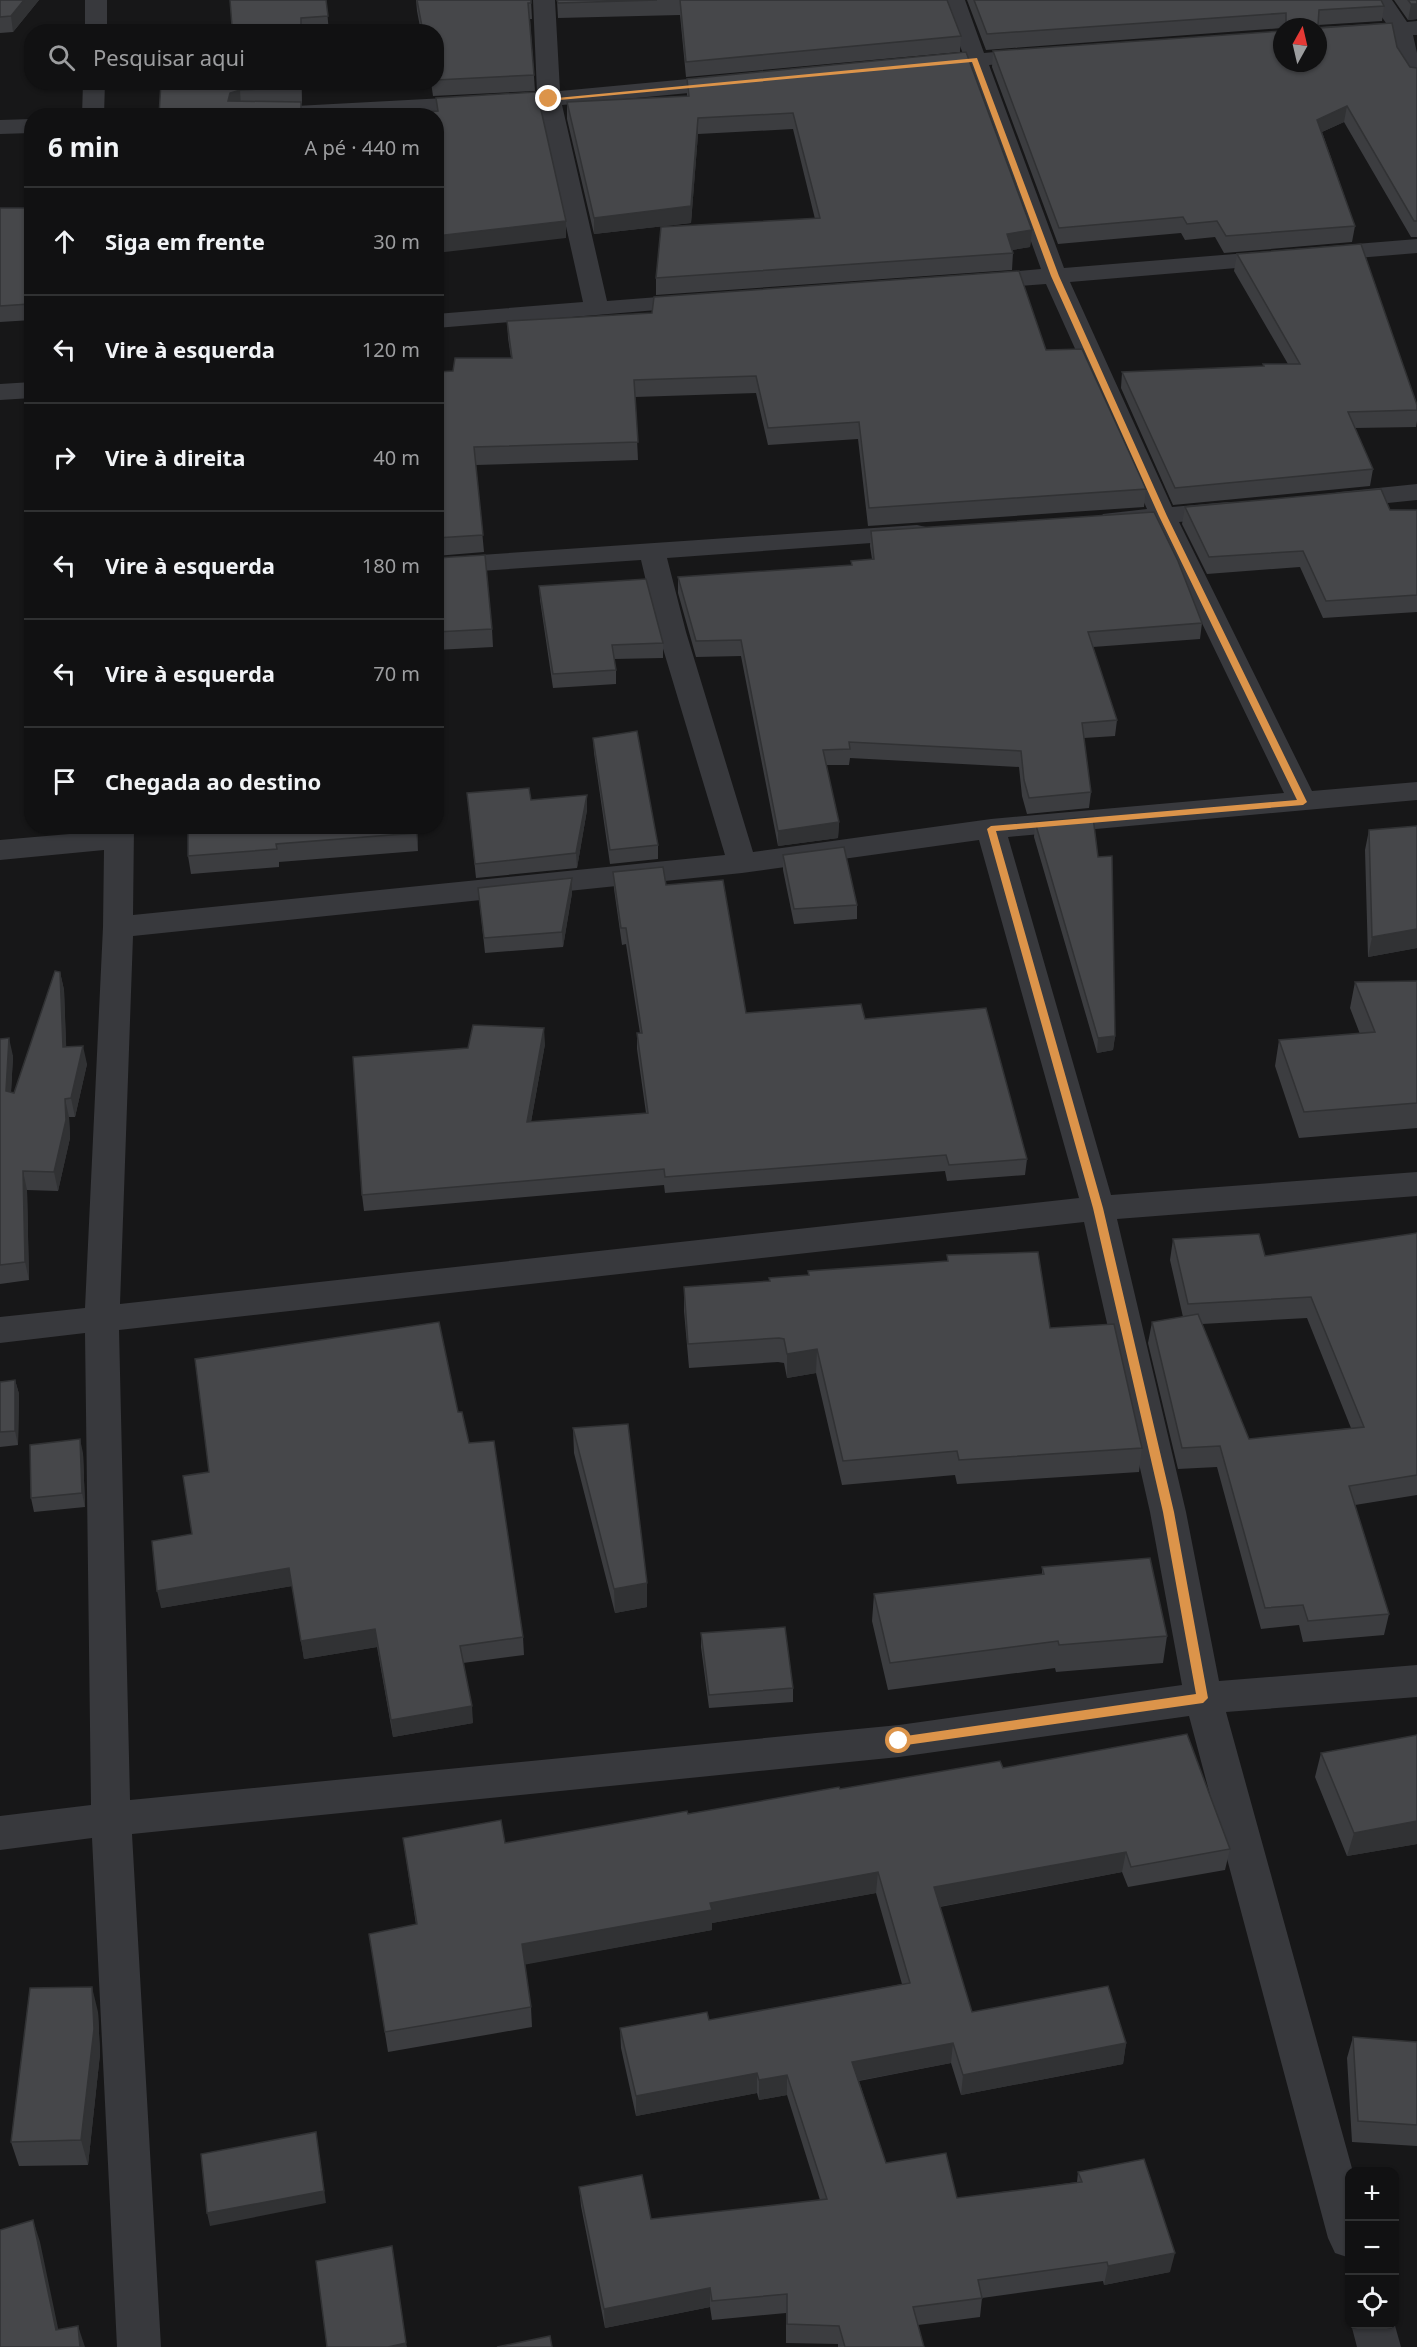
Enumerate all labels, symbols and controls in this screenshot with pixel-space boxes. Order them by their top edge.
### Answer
north arrow [1273,18,1327,72]
search box [24,24,444,90]
icon: search [45,41,78,74]
text: Pesquisar aqui [93,42,245,72]
route end [535,85,561,111]
text: 6 min [48,129,120,165]
text: A pé · 440 m [304,134,420,161]
icon: ahead [48,225,81,258]
text: Siga em frente [105,226,265,256]
text: 30 m [373,228,420,255]
icon: left [48,333,81,366]
text: Vire à esquerda [105,334,275,364]
text: 120 m [362,336,420,363]
icon: right [48,441,81,474]
text: Vire à direita [105,442,245,472]
text: 40 m [373,444,420,471]
icon: left [48,549,81,582]
text: Vire à esquerda [105,550,275,580]
text: 180 m [362,552,420,579]
icon: left [48,657,81,690]
text: Vire à esquerda [105,658,275,688]
text: 70 m [373,660,420,687]
icon: arrive [48,765,81,798]
text: Chegada ao destino [105,766,321,796]
route start [885,1727,911,1753]
map controls [1345,2167,1399,2329]
button: + [1345,2167,1399,2221]
button: − [1345,2221,1399,2275]
button: locate [1345,2275,1399,2329]

